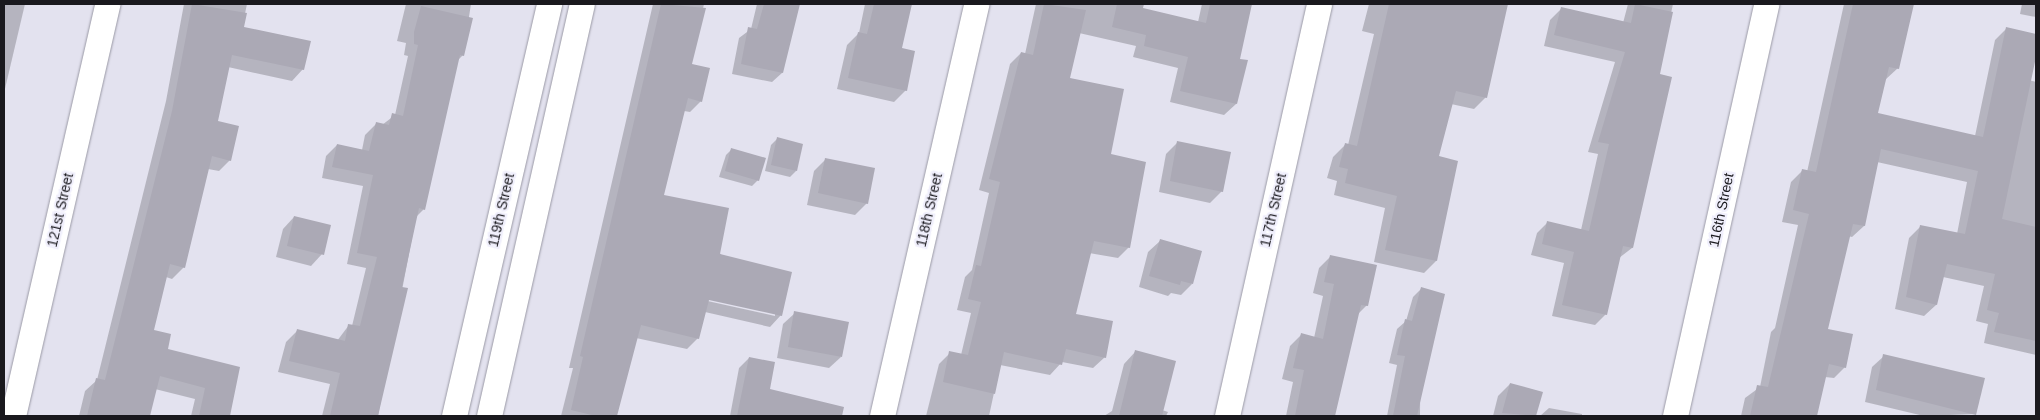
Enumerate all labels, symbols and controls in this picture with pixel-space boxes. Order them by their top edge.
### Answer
street label: 121st Street [43,171,77,249]
street label: 119th Street [484,171,518,249]
street label: 118th Street [912,171,946,249]
street label: 117th Street [1256,171,1290,249]
street label: 116th Street [1705,171,1737,249]

